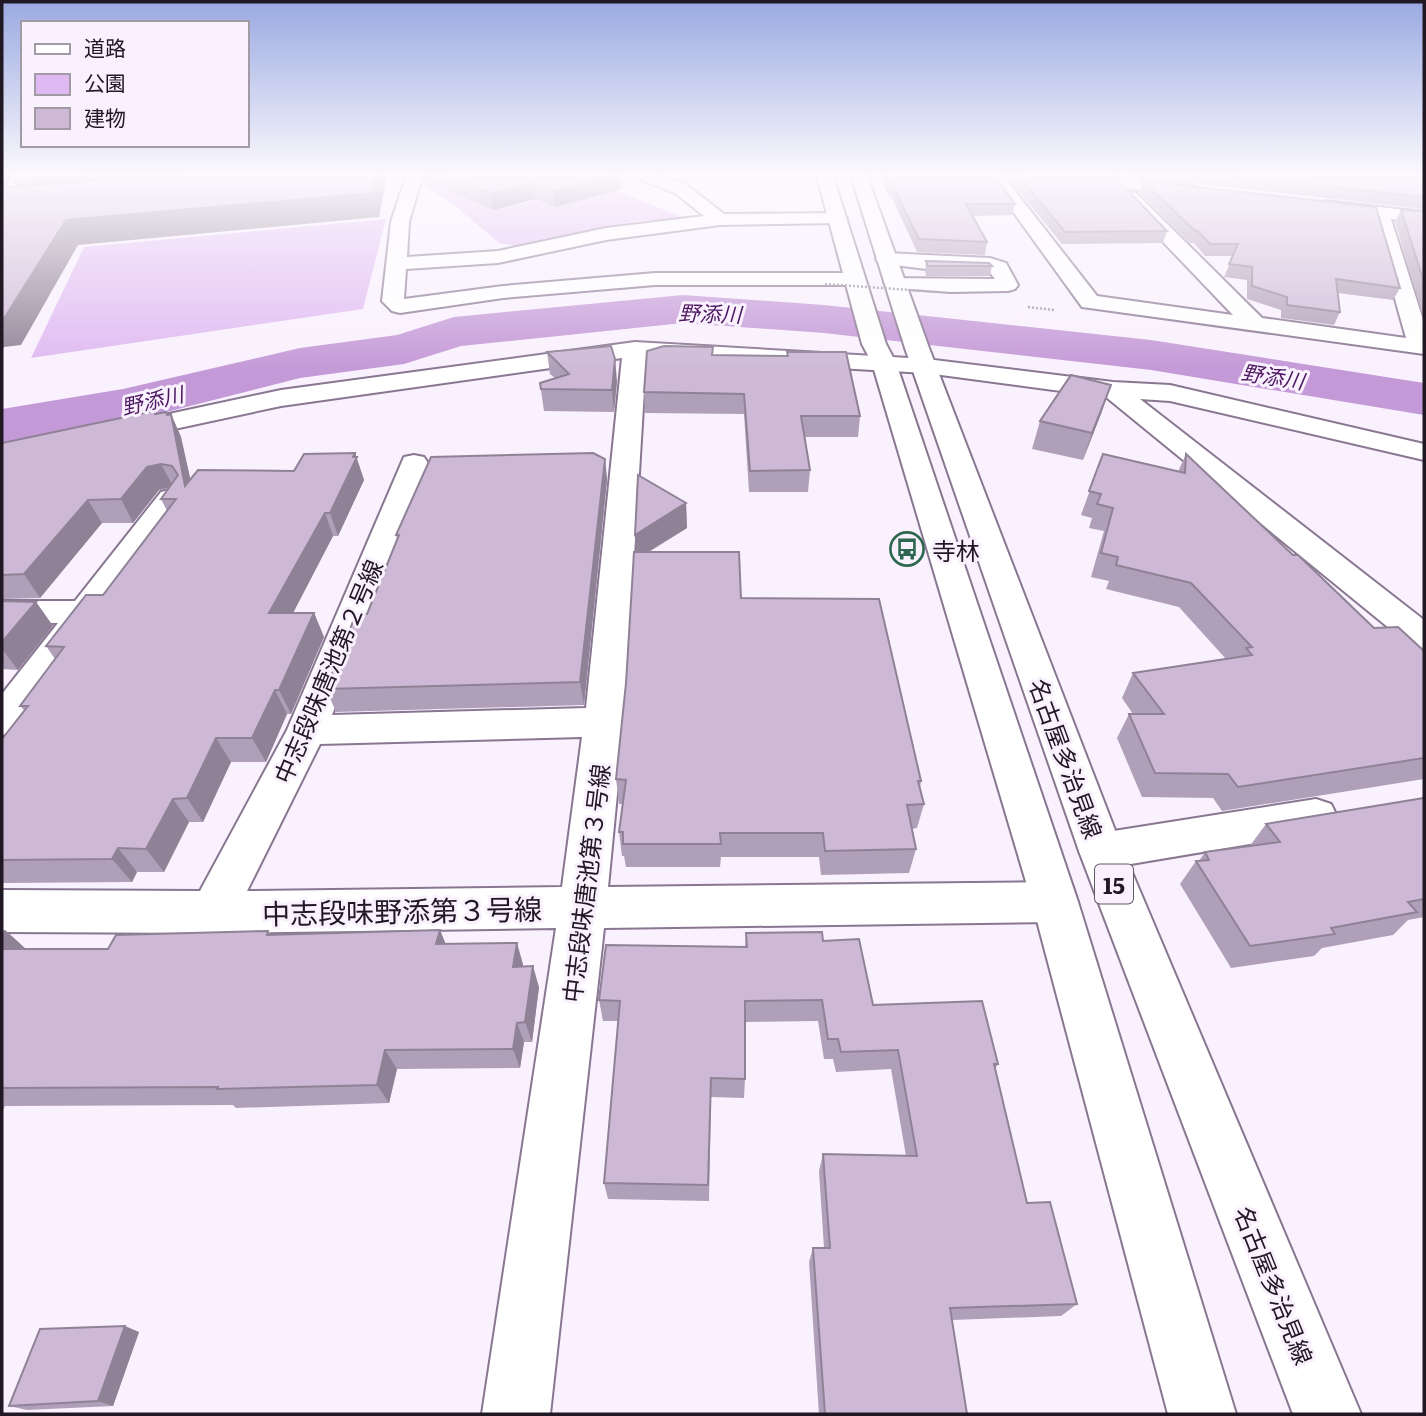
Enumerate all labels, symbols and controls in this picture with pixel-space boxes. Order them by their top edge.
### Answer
legend [21,21,248,147]
text: 道路 [84,31,126,62]
text: 公園 [84,66,126,97]
text: 建物 [84,101,126,132]
water label: 野添川 [678,295,744,329]
water label: 野添川 [1239,355,1309,396]
water label: 野添川 [118,376,188,421]
bus stop icon: 寺林 [888,530,926,568]
place label: 寺林 [932,532,980,567]
street label: 中志段味唐池第２号線 [264,554,390,788]
street label: 名古屋多治見線 [1022,673,1112,843]
street label: 中志段味唐池第３号線 [553,762,617,1004]
road number: 15 [1095,864,1133,904]
street label: 中志段味野添第３号線 [262,887,542,933]
street label: 名古屋多治見線 [1227,1201,1323,1369]

